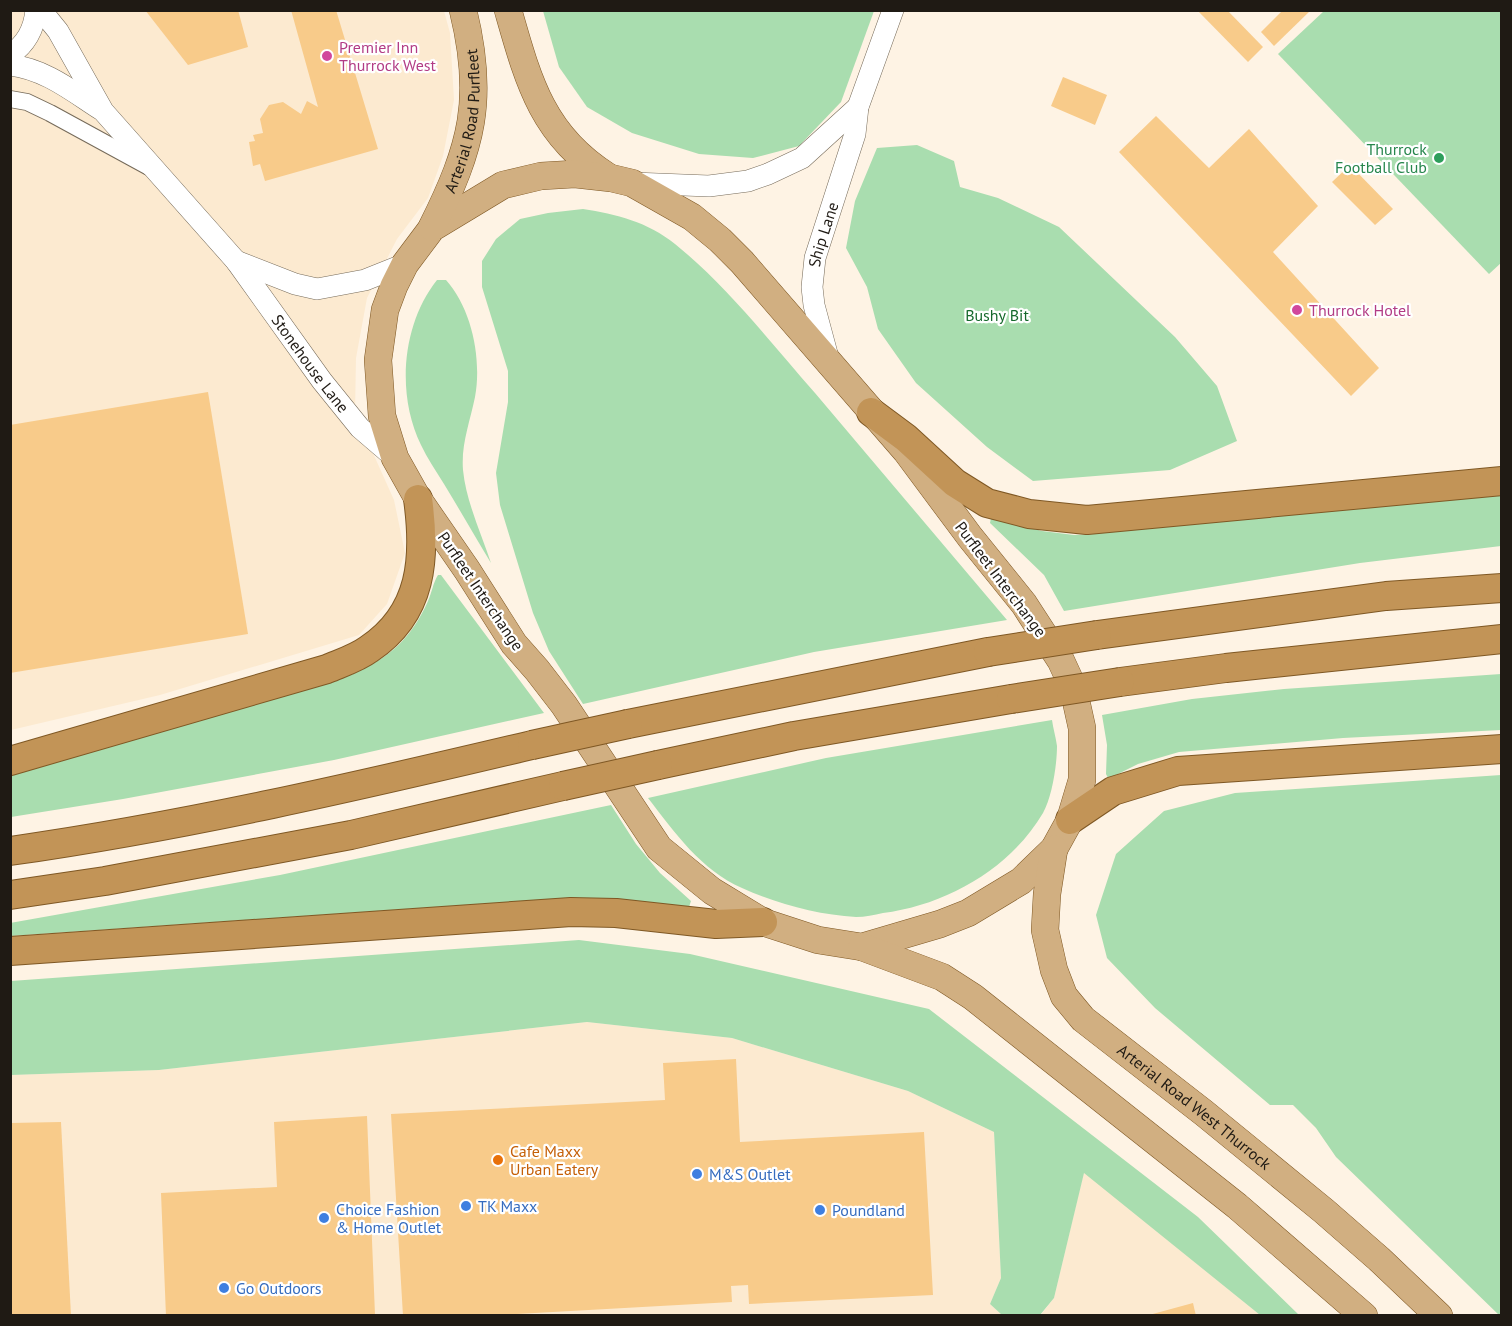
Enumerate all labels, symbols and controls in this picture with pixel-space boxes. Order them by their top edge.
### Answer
place label: Premier Inn Thurrock West [339,37,437,75]
street label: Arterial Road Purfleet [439,47,484,196]
marker: Premier Inn Thurrock West [320,49,334,63]
place label: Thurrock Football Club [1335,139,1427,177]
marker: Thurrock Football Club [1432,151,1446,165]
street label: Ship Lane [804,199,842,268]
place label: Thurrock Hotel [1309,300,1411,320]
marker: Thurrock Hotel [1290,303,1304,317]
park label: Bushy Bit [965,305,1029,325]
street label: Stonehouse Lane [268,311,353,417]
street label: Purfleet Interchange [951,517,1051,641]
street label: Purfleet Interchange [434,528,528,654]
street label: Arterial Road West Thurrock [1114,1040,1275,1174]
place label: Cafe Maxx Urban Eatery [510,1141,599,1179]
marker: Cafe Maxx Urban Eatery [491,1153,505,1167]
place label: M&S Outlet [709,1164,791,1184]
marker: M&S Outlet [690,1167,704,1181]
place label: TK Maxx [478,1196,537,1216]
place label: Choice Fashion & Home Outlet [336,1199,442,1237]
marker: TK Maxx [459,1199,473,1213]
place label: Poundland [832,1200,905,1220]
marker: Poundland [813,1203,827,1217]
marker: Choice Fashion & Home Outlet [317,1211,331,1225]
place label: Go Outdoors [236,1278,322,1298]
marker: Go Outdoors [217,1281,231,1295]

